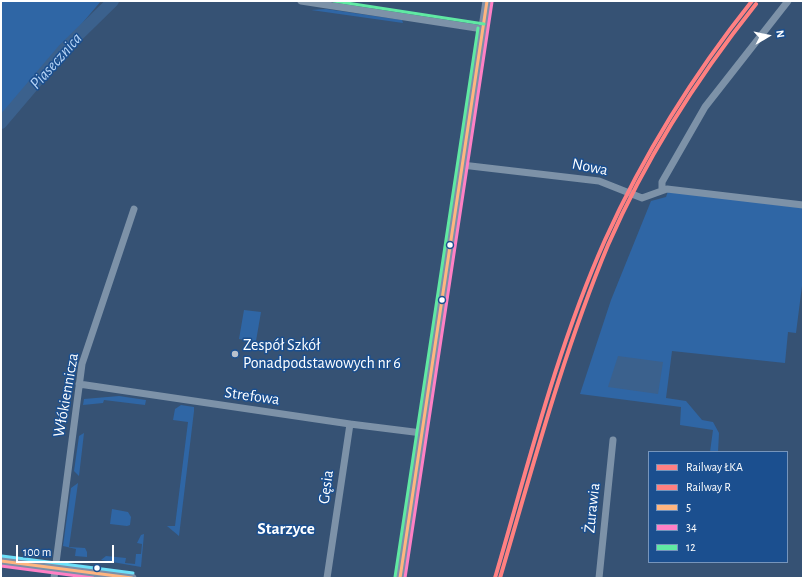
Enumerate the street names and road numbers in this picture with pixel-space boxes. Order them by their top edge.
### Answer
street label: Nowa [570,154,610,180]
street label: Włókiennicza [49,351,83,439]
street label: Strefowa [223,383,281,409]
street label: Gęsia [314,469,338,505]
street label: Żurawia [580,482,604,534]

